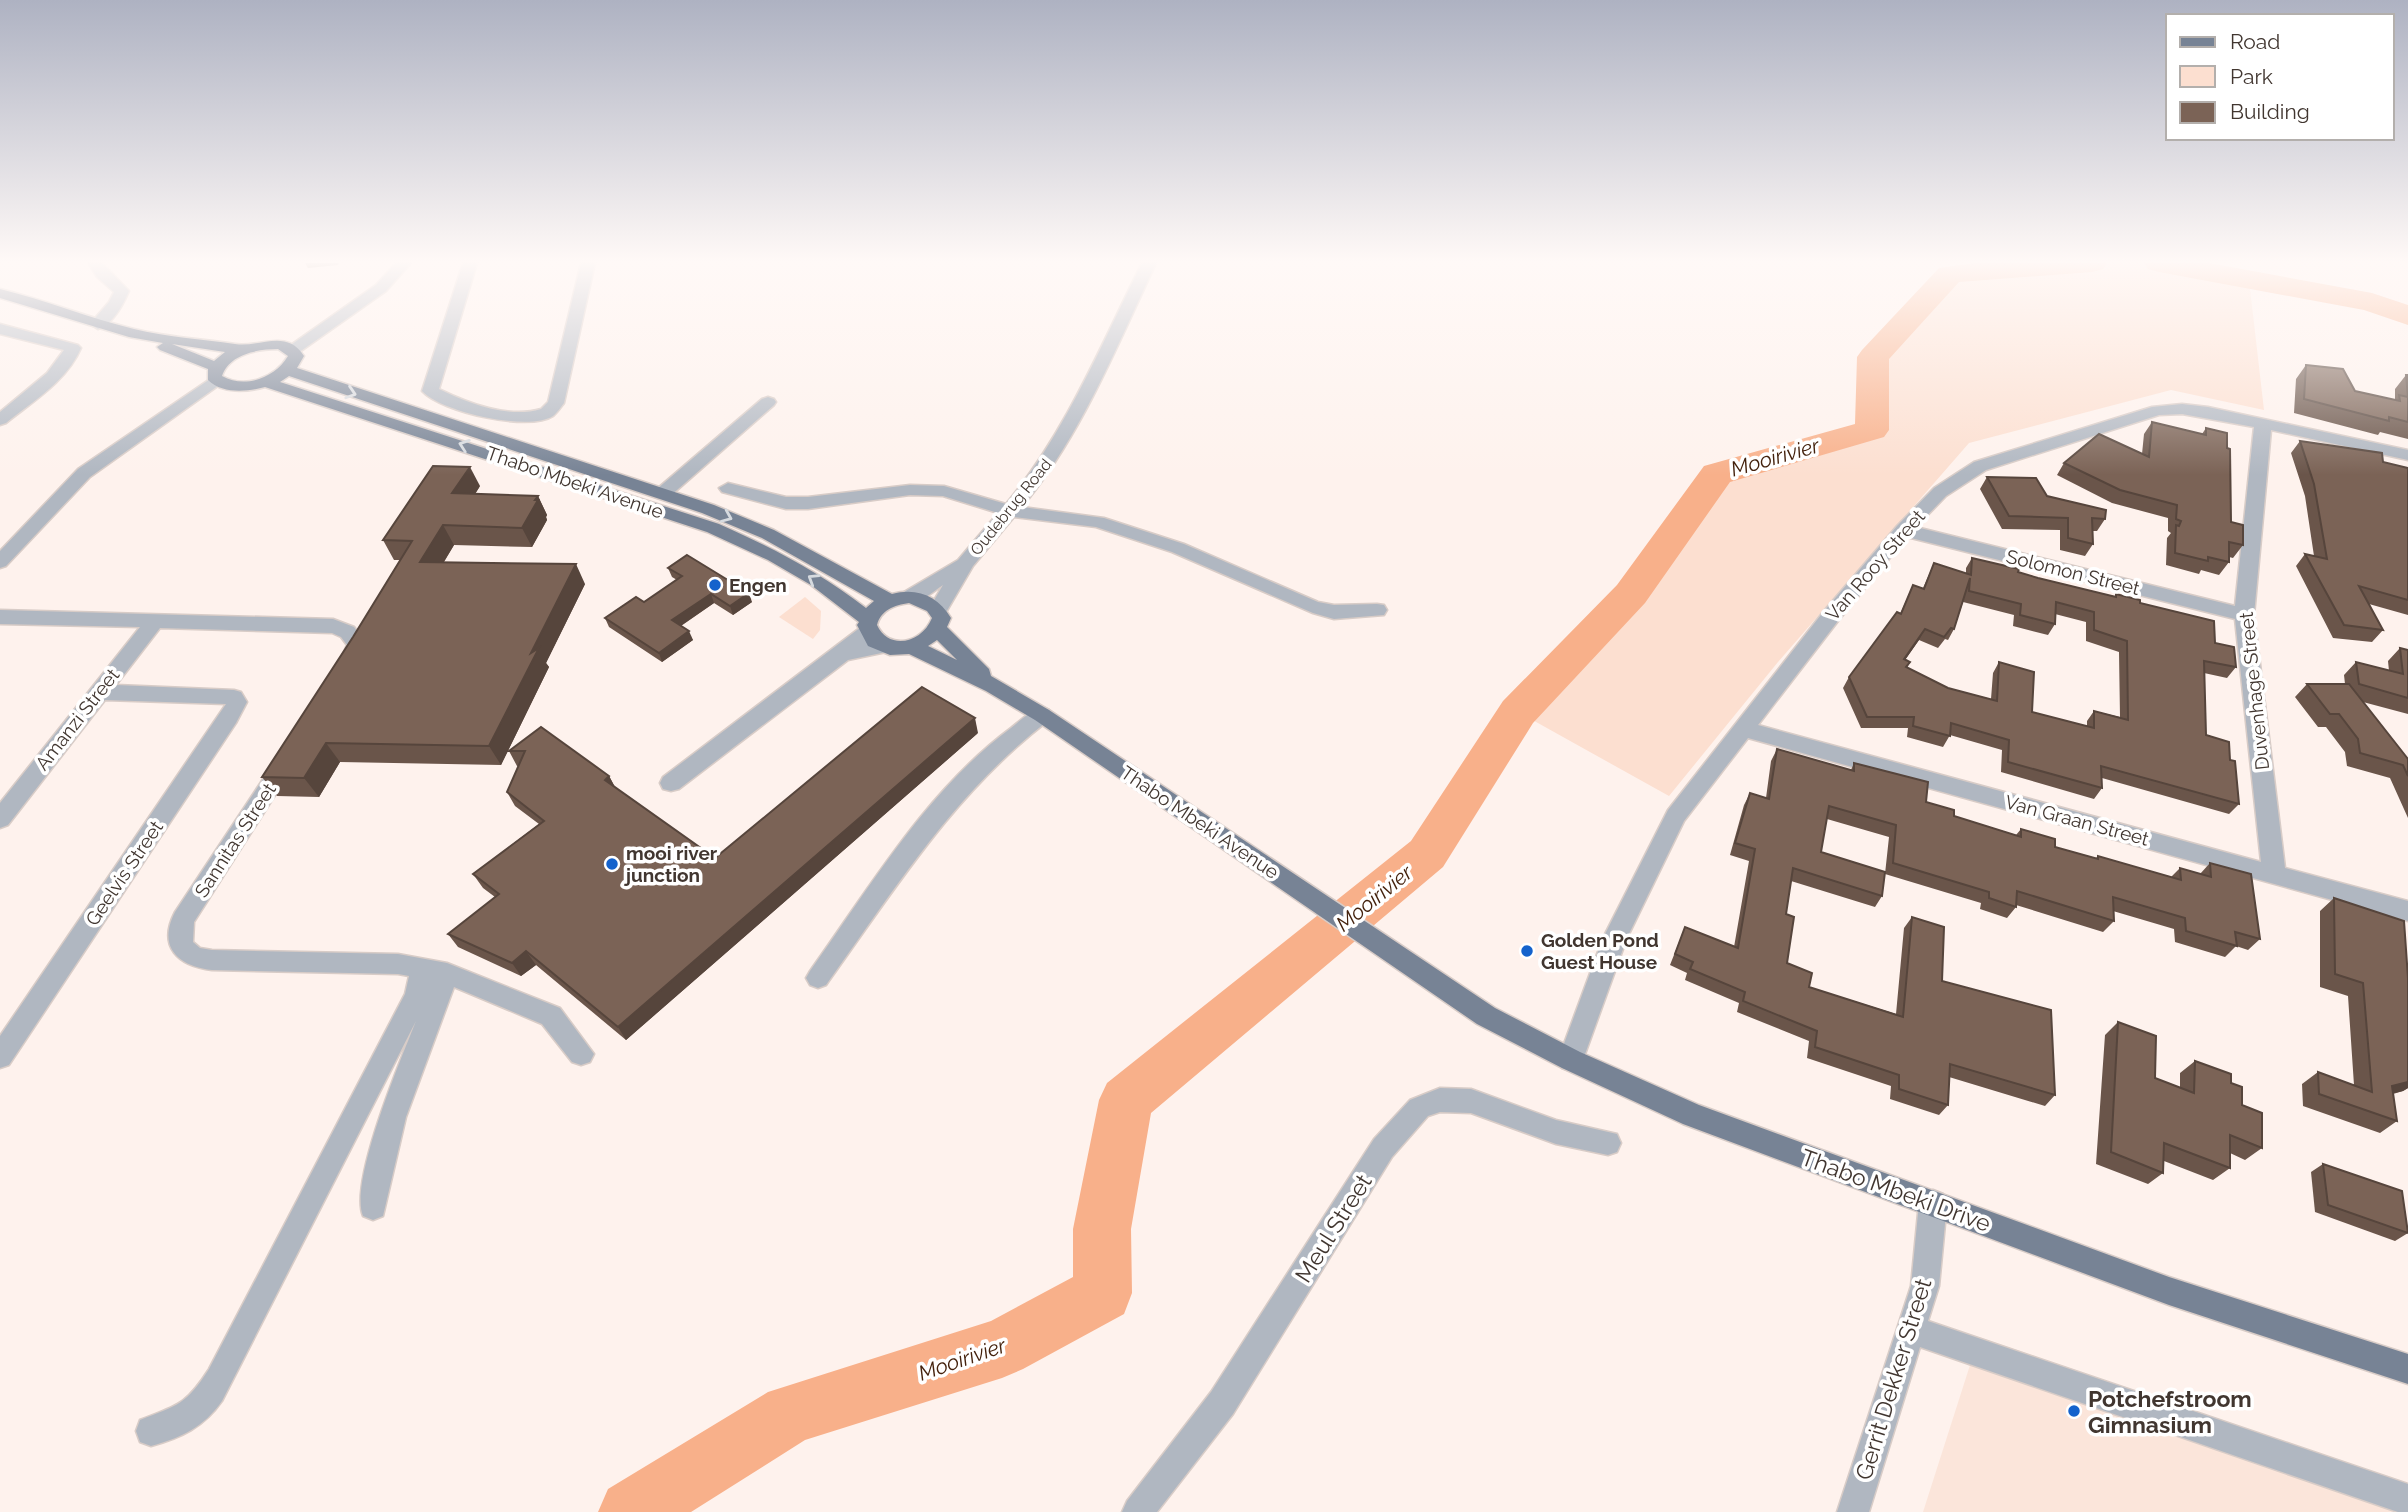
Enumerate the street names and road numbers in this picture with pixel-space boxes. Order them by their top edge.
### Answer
street label: Thabo Mbeki Avenue [484,441,666,523]
street label: Oudebrug Road [966,455,1056,559]
street label: Van Rooy Street [1821,505,1930,625]
street label: Solomon Street [2004,545,2143,599]
street label: Duvenhage Street [2235,610,2273,771]
street label: Amanzi Street [31,663,124,774]
street label: Thabo Mbeki Avenue [1117,761,1283,883]
street label: Sannitas Street [190,778,280,901]
street label: Van Graan Street [2003,790,2152,850]
street label: Geelvis Street [81,816,168,930]
street label: Thabo Mbeki Drive [1798,1143,1994,1237]
street label: Meul Street [1289,1169,1377,1287]
street label: Gerrit Dekker Street [1850,1275,1937,1483]

